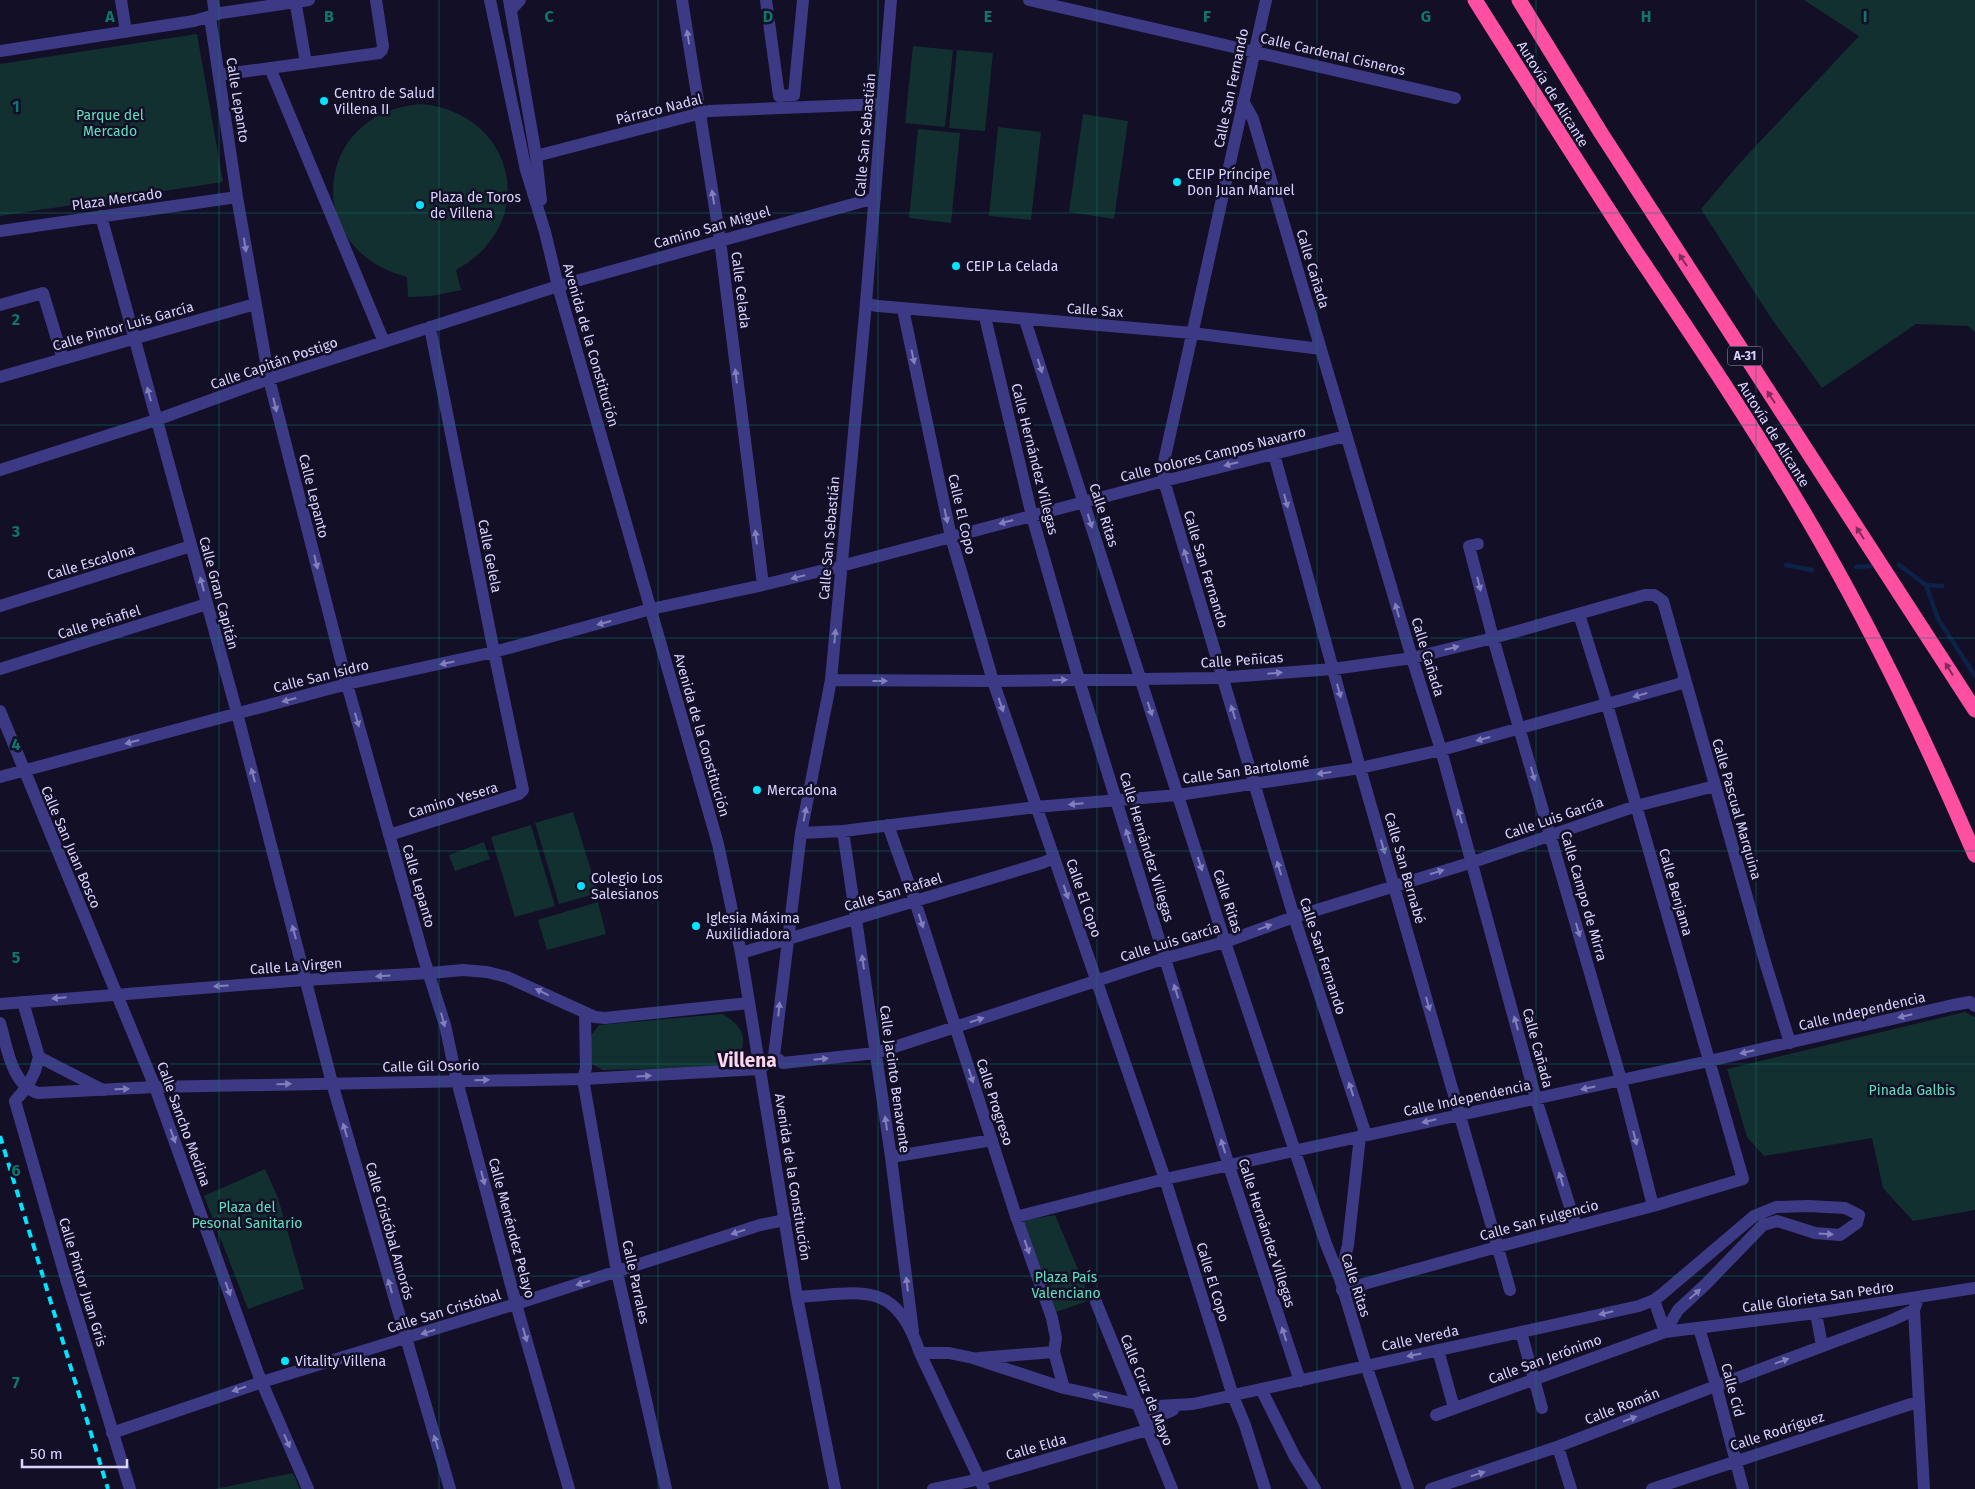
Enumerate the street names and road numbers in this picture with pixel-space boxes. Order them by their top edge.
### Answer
street label: Calle San Fernando [1211,27,1252,149]
street label: Calle Cardenal Cisneros [1259,30,1407,80]
street label: Autovía de Alicante [1513,38,1592,150]
street label: Calle Lepanto [222,56,253,144]
street label: Calle San Sebastián [852,72,879,198]
street label: Párraco Nadal [614,91,704,128]
street label: Plaza Mercado [71,185,163,214]
street label: Camino San Miguel [652,203,772,252]
street label: Calle Cañada [1292,228,1333,311]
street label: Calle Celada [727,251,754,330]
street label: Avenida de la Constitución [559,262,622,429]
street label: Calle Pintor Luis García [51,298,196,355]
street label: Calle Sax [1066,300,1124,321]
street label: Calle Capitán Postigo [208,334,340,393]
road number: A-31 [1728,346,1762,366]
street label: Autovía de Alicante [1734,378,1813,490]
street label: Calle Hernández Villegas [1007,382,1062,537]
street label: Calle Dolores Campos Navarro [1119,423,1308,486]
street label: Calle Lepanto [295,452,332,540]
street label: Calle El Copo [944,472,979,556]
street label: Calle San Sebastián [816,475,843,601]
street label: Calle Ritas [1085,481,1122,550]
street label: Calle San Fernando [1180,508,1231,630]
street label: Calle Gelela [474,518,505,594]
street label: Calle Gran Capitán [195,535,242,651]
street label: Calle Escalona [45,541,137,584]
street label: Calle Peñafiel [56,602,143,643]
street label: Calle Cañada [1407,616,1448,699]
street label: Calle Peñicas [1200,649,1284,672]
street label: Avenida de la Constitución [670,652,733,819]
street label: Calle San Isidro [272,656,371,697]
street label: Calle Pascual Marquina [1708,737,1765,882]
street label: Calle San Bartolomé [1181,753,1311,788]
street label: Calle Hernández Villegas [1116,770,1178,924]
street label: Camino Yesera [406,779,500,822]
street label: Calle San Juan Bosco [37,783,104,911]
street label: Calle Luis García [1502,794,1606,843]
street label: Calle San Bernabé [1380,810,1429,926]
street label: Calle Campo de Mirra [1557,829,1610,963]
street label: Calle Lepanto [399,842,439,930]
street label: Calle Benjama [1655,846,1696,938]
street label: Calle El Copo [1062,857,1105,940]
street label: Calle Ritas [1209,867,1246,936]
street label: Calle San Rafael [842,870,944,915]
street label: Calle San Fernando [1296,896,1349,1017]
street label: Calle Luis García [1118,919,1222,966]
street label: Calle La Virgen [249,955,343,978]
street label: Calle Independencia [1797,989,1927,1034]
street label: Calle Jacinto Benavente [876,1004,913,1154]
street label: Calle Cañada [1519,1006,1556,1090]
street label: Calle Gil Osorio [382,1057,480,1076]
street label: Calle Progreso [972,1057,1017,1148]
street label: Calle Sancho Medina [153,1059,214,1189]
street label: Calle Independencia [1402,1077,1532,1120]
street label: Avenida de la Constitución [771,1092,814,1262]
street label: Calle Menéndez Pelayo [485,1156,538,1300]
street label: Calle Hernández Villegas [1234,1157,1299,1310]
street label: Calle Cristóbal Amorós [362,1160,417,1302]
street label: Calle San Fulgencio [1478,1196,1600,1244]
street label: Calle Pintor Juan Gris [55,1216,110,1349]
street label: Calle Parrales [618,1238,653,1326]
street label: Calle El Copo [1192,1240,1233,1324]
street label: Calle Ritas [1337,1251,1374,1320]
street label: Calle Glorieta San Pedro [1741,1278,1895,1317]
street label: Calle San Cristóbal [385,1286,503,1337]
street label: Calle Vereda [1380,1322,1460,1355]
street label: Calle San Jerónimo [1486,1331,1604,1388]
street label: Calle Cruz de Mayo [1116,1332,1177,1448]
street label: Calle Cid [1717,1361,1748,1419]
street label: Calle Román [1582,1384,1662,1429]
street label: Calle Rodríguez [1728,1408,1826,1455]
street label: Calle Elda [1004,1431,1068,1464]

